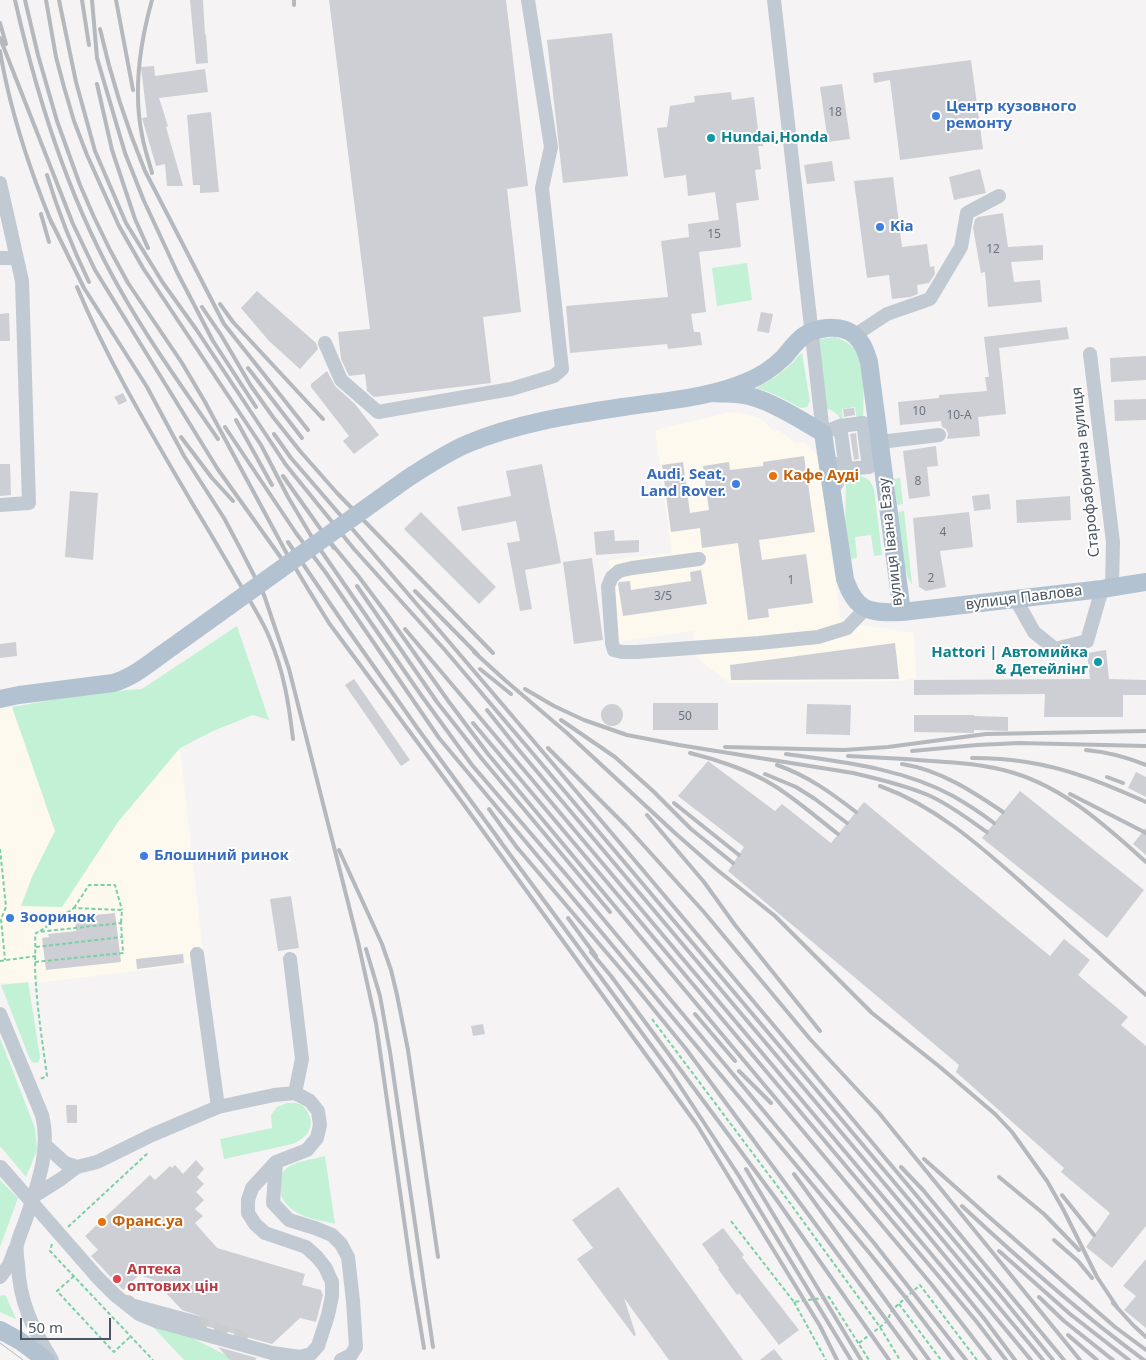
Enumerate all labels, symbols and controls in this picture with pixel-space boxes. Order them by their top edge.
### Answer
place label: Центр кузовного ремонту [946,98,1076,133]
house number: 18 [828,106,842,120]
marker: Центр кузовного ремонту [930,110,942,122]
place label: Hundai,Honda [721,129,828,147]
marker: Hundai,Honda [705,132,717,144]
place label: Kia [890,218,913,236]
marker: Kia [874,221,886,233]
house number: 15 [707,228,721,242]
house number: 12 [986,243,1000,257]
street label: Старофабрична вулиця [1068,386,1104,558]
house number: 10 [912,405,926,419]
house number: 10-А [946,409,972,423]
place label: Audi, Seat, Land Rover. [641,466,726,501]
place label: Кафе Ауді [783,467,859,485]
marker: Кафе Ауді [767,470,779,482]
house number: 8 [915,475,921,489]
street label: вулиця Івана Езау [875,477,907,607]
marker: Audi, Seat, Land Rover. [730,478,742,490]
house number: 4 [940,526,946,540]
house number: 2 [928,572,934,586]
house number: 1 [788,574,794,588]
street label: вулиця Павлова [965,582,1083,614]
house number: 3/5 [654,590,672,604]
place label: Hattori | Автомийка & Детейлінг [931,644,1088,679]
marker: Hattori | Автомийка & Детейлінг [1092,656,1104,668]
house number: 50 [678,710,692,724]
place label: Блошиний ринок [154,847,289,865]
marker: Блошиний ринок [138,850,150,862]
place label: Зооринок [20,909,96,927]
marker: Зооринок [4,912,16,924]
place label: Франс.уа [112,1213,183,1231]
marker: Франс.уа [96,1216,108,1228]
place label: Аптека оптових цін [127,1261,219,1296]
marker: Аптека оптових цін [111,1273,123,1285]
scale bar [22,1308,114,1340]
text: 50 m [28,1317,63,1337]

